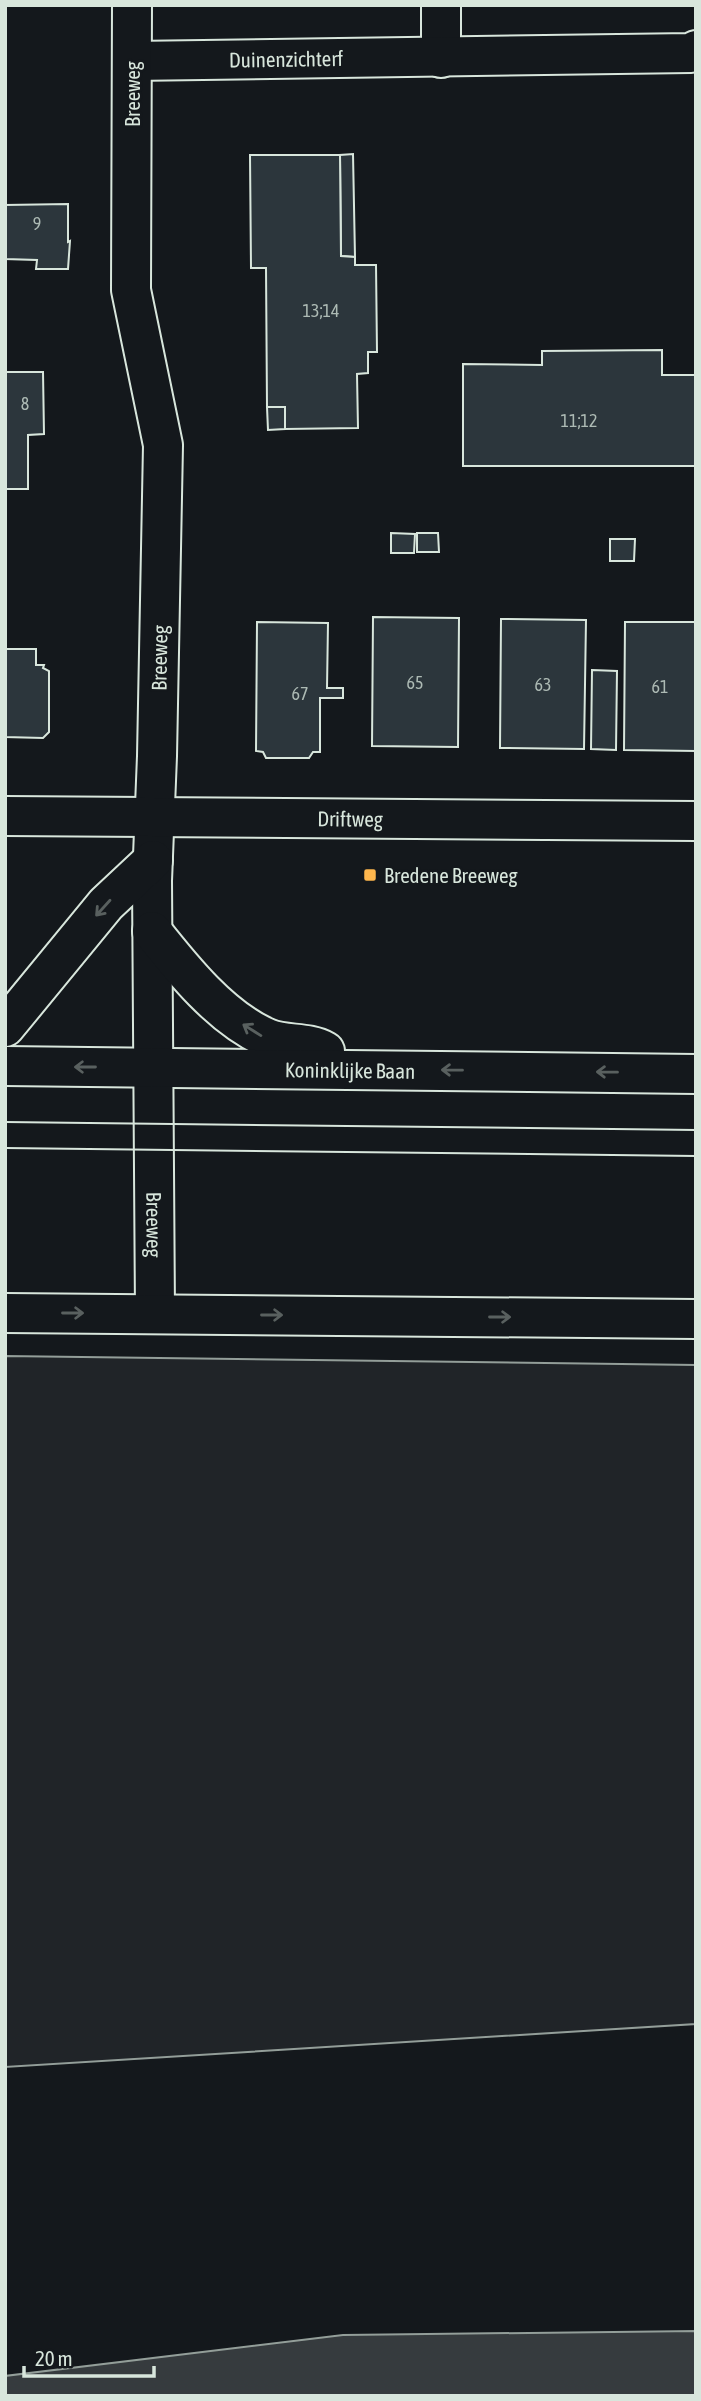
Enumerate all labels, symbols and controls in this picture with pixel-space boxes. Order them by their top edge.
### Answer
street label: Duinenzichterf [229,46,343,72]
street label: Breeweg [120,61,144,127]
house number: 9 [33,213,41,234]
house number: 13;14 [302,300,340,321]
house number: 8 [21,393,29,414]
house number: 11;12 [560,410,598,431]
street label: Breeweg [146,625,172,691]
house number: 65 [407,672,423,693]
house number: 63 [535,674,551,695]
house number: 61 [652,676,668,697]
house number: 67 [292,683,308,704]
street label: Driftweg [317,806,383,831]
place label: Bredene Breeweg [384,863,517,887]
marker: Bredene Breeweg [362,867,378,883]
one-way arrow [95,899,112,916]
one-way arrow [243,1022,262,1037]
street label: Koninklijke Baan [285,1057,415,1083]
one-way arrow [74,1060,97,1074]
one-way arrow [441,1063,464,1077]
one-way arrow [596,1065,619,1079]
street label: Breeweg [142,1192,167,1258]
one-way arrow [62,1306,85,1320]
one-way arrow [261,1308,284,1322]
one-way arrow [488,1310,511,1324]
scale bar [24,2334,154,2378]
text: 20 m [35,2346,73,2370]

